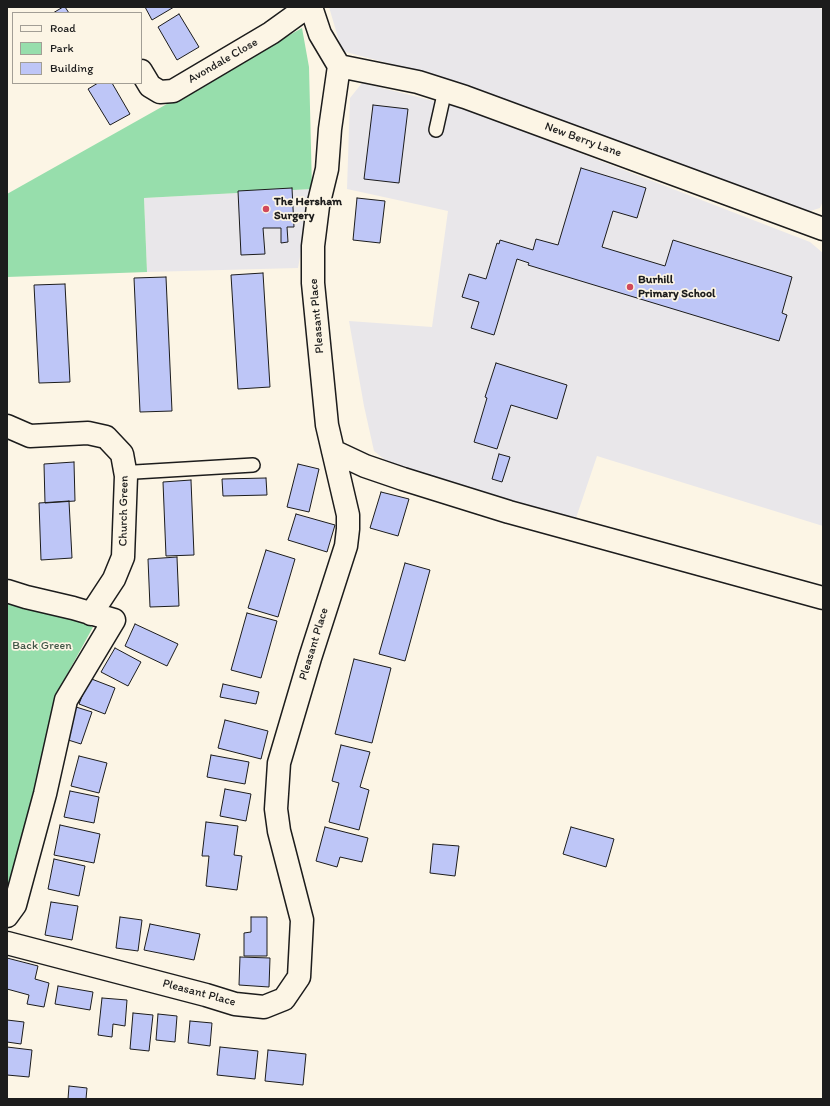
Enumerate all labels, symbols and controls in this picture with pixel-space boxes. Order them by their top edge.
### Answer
legend [12,12,142,84]
text: Road [50,21,76,35]
street label: Avondale Close [186,35,260,87]
text: Park [50,41,74,55]
text: Building [50,61,93,75]
street label: New Berry Lane [543,119,623,161]
place label: The Hersham Surgery [274,195,342,223]
marker: The Hersham Surgery [261,204,271,214]
place label: Burhill Primary School [638,273,715,301]
street label: Pleasant Place [307,278,327,354]
marker: Burhill Primary School [625,282,635,292]
street label: Church Green [116,475,132,547]
street label: Pleasant Place [296,606,332,682]
park label: Back Green [12,639,72,653]
street label: Pleasant Place [161,976,237,1010]

